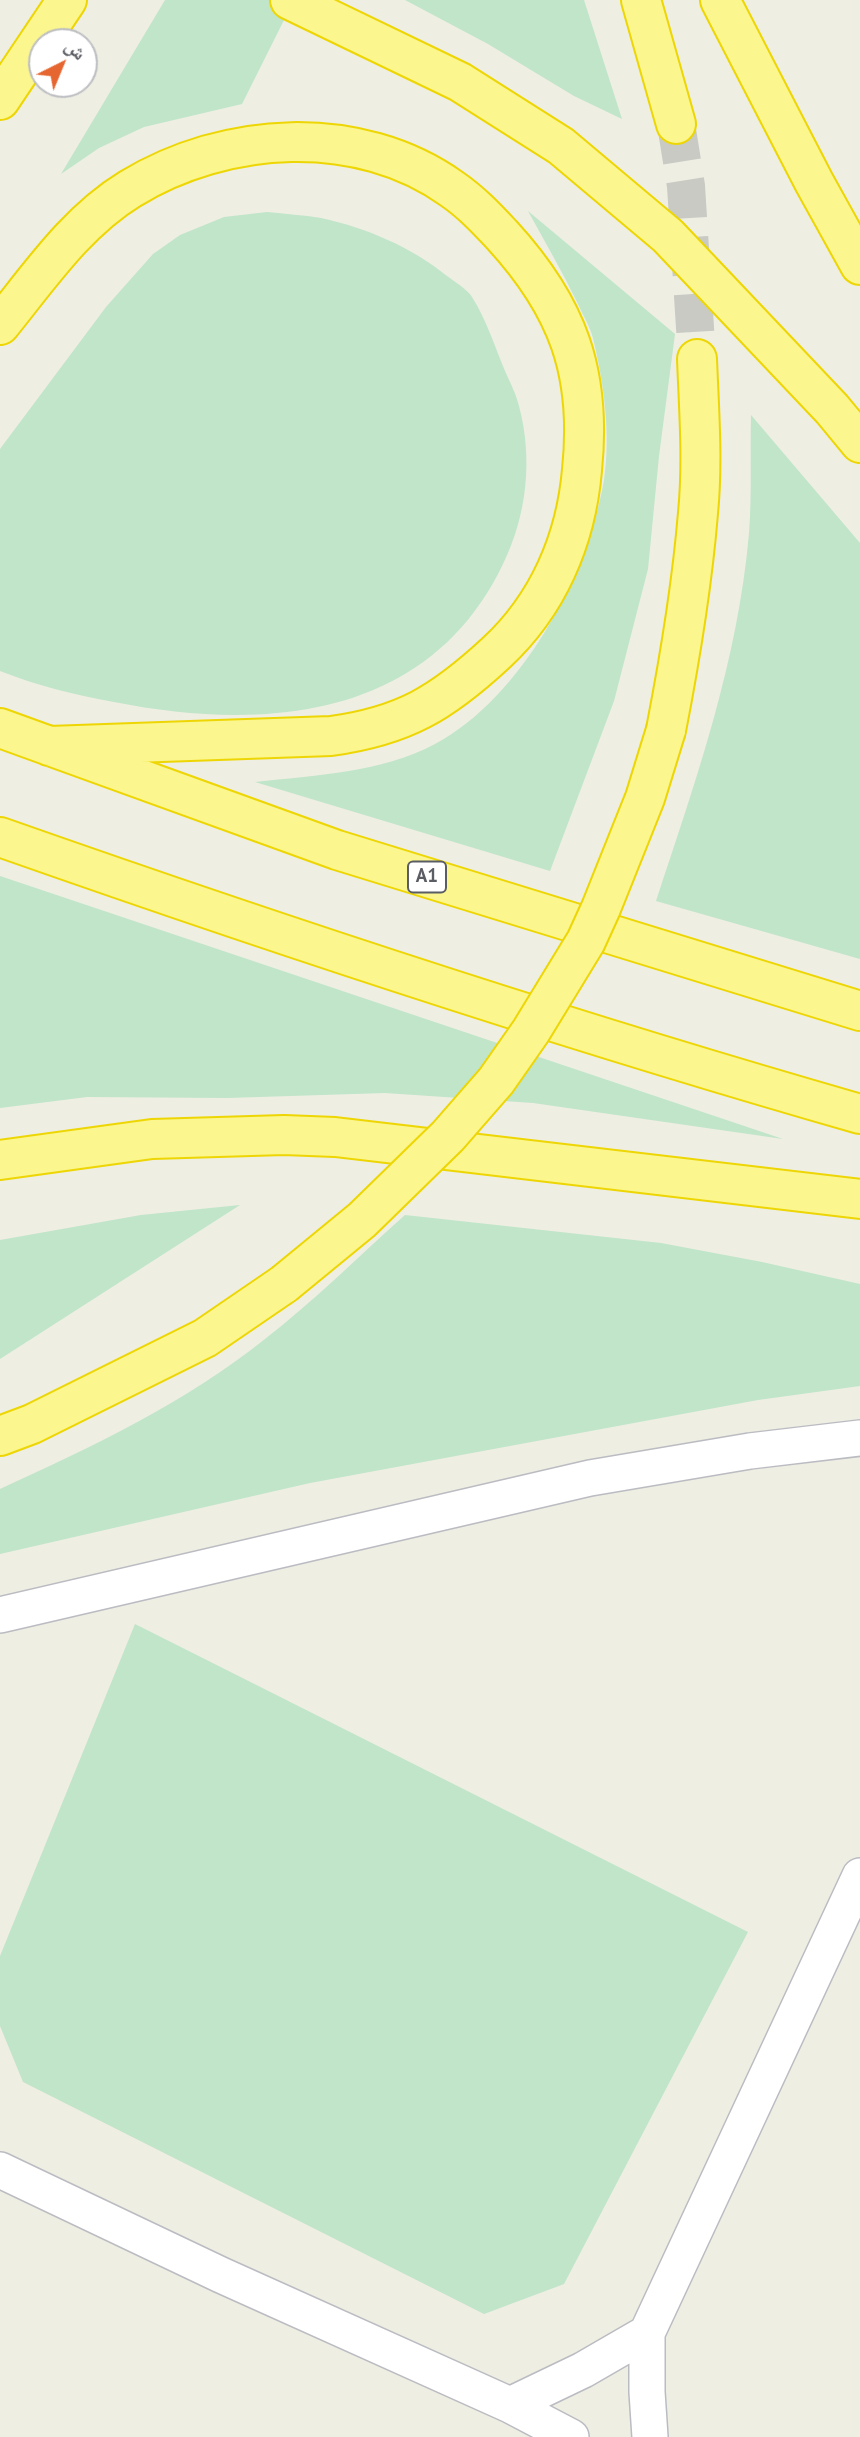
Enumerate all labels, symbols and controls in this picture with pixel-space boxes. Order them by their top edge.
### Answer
north arrow [28,28,98,98]
text: ش [60,33,92,65]
road number: A1 [408,862,446,892]

